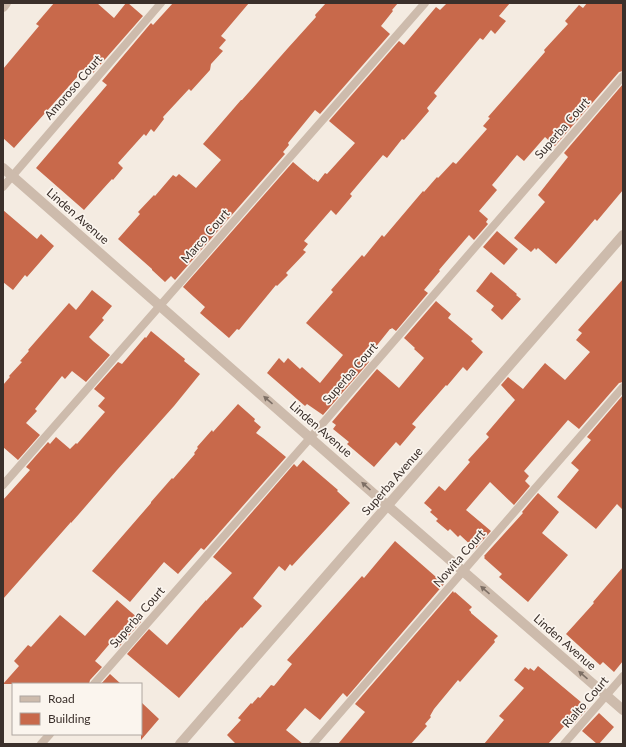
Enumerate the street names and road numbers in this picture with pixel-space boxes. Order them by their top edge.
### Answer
street label: Amoroso Court [41,51,106,122]
street label: Superba Court [531,94,593,162]
street label: Linden Avenue [44,185,112,247]
street label: Marco Court [177,205,233,266]
street label: Superba Court [319,339,381,407]
street label: Linden Avenue [287,398,355,460]
street label: Superba Avenue [358,444,426,518]
street label: Nowita Court [430,526,489,590]
street label: Superba Court [106,583,168,651]
street label: Linden Avenue [531,611,599,673]
street label: Rialto Court [559,673,612,731]

